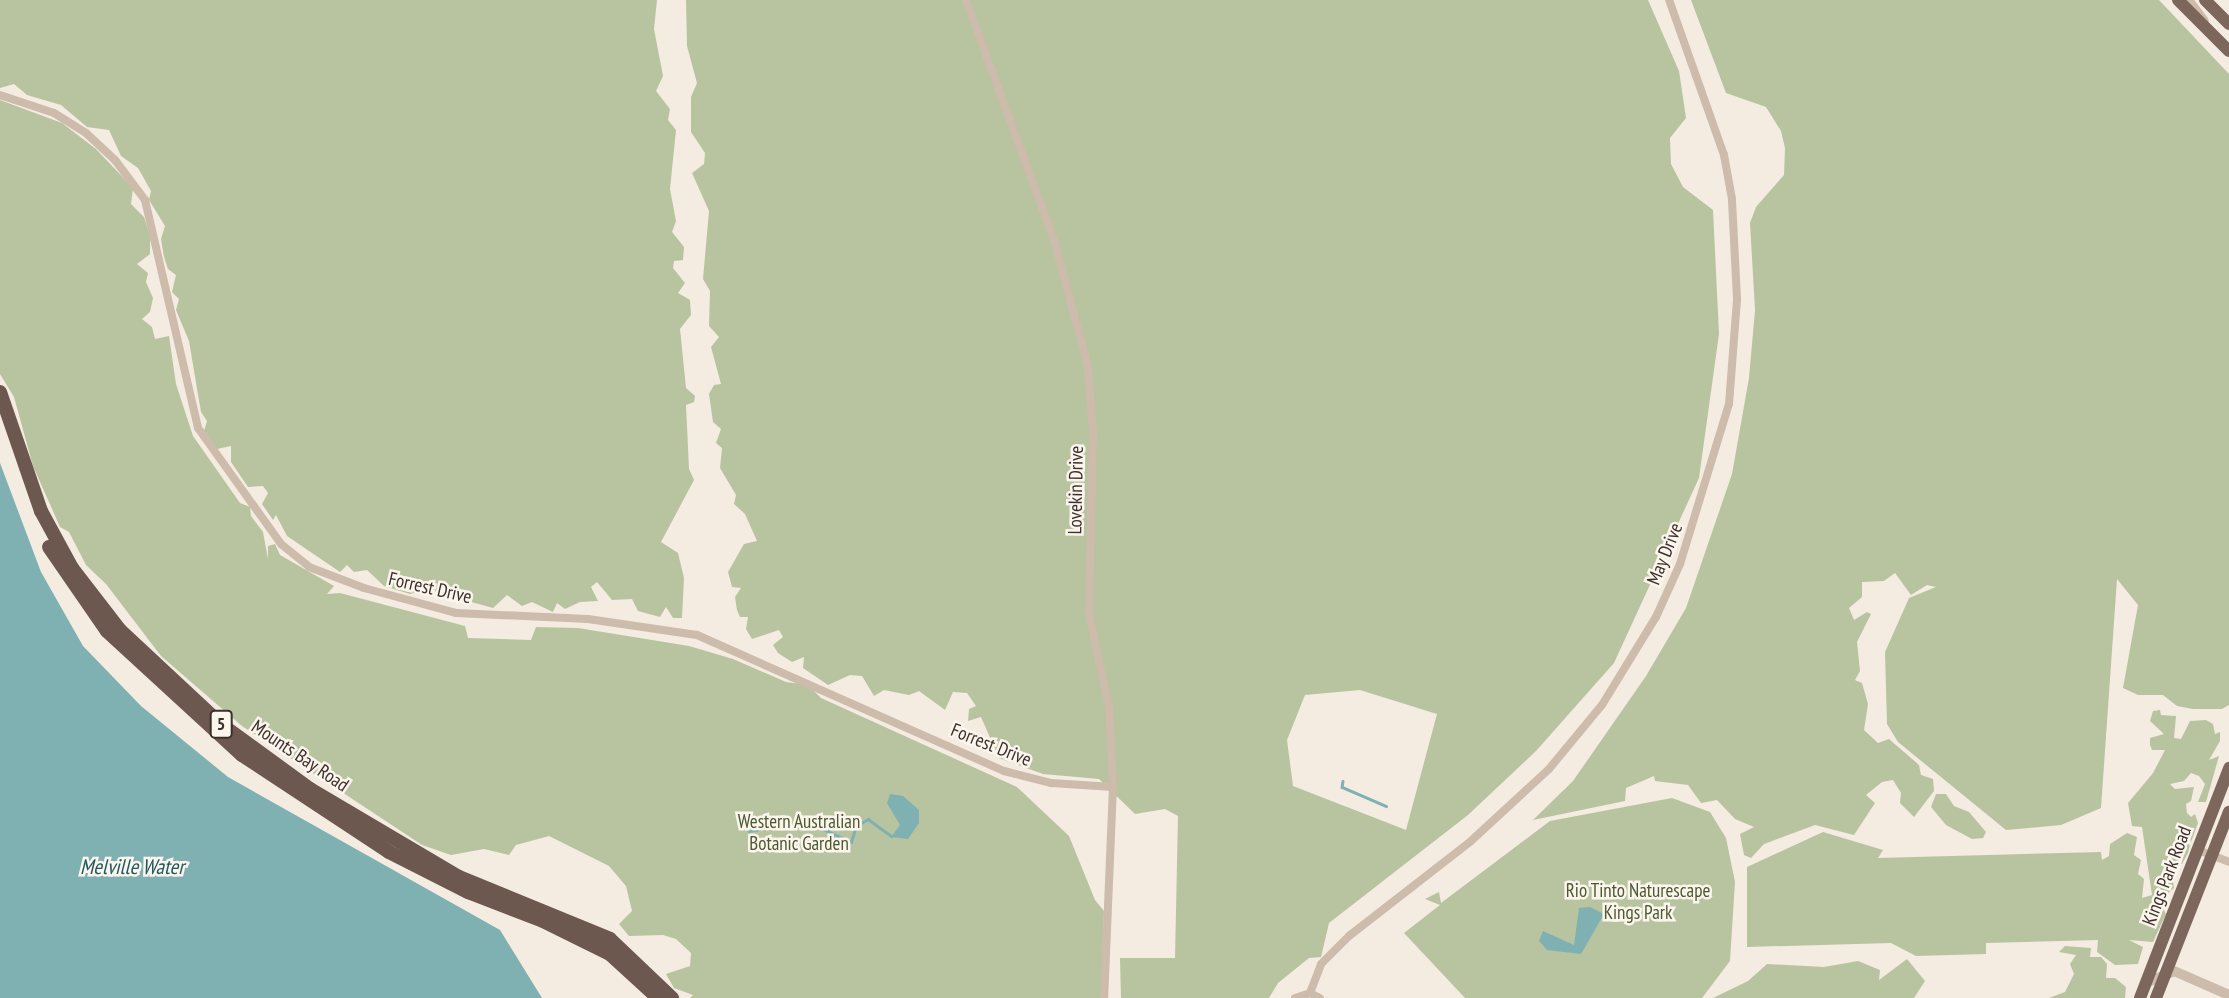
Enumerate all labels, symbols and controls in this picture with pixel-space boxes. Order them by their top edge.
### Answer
street label: Lovekin Drive [1064,445,1088,535]
street label: May Drive [1642,519,1688,589]
street label: Forrest Drive [386,567,474,609]
road number: 5 [209,710,233,738]
street label: Mounts Bay Road [247,715,353,797]
street label: Forrest Drive [948,719,1034,771]
park label: Western Australian Botanic Garden [737,811,861,855]
street label: Kings Park Road [2138,823,2196,929]
water label: Melville Water [80,854,184,880]
park label: Rio Tinto Naturescape Kings Park [1566,880,1710,924]

